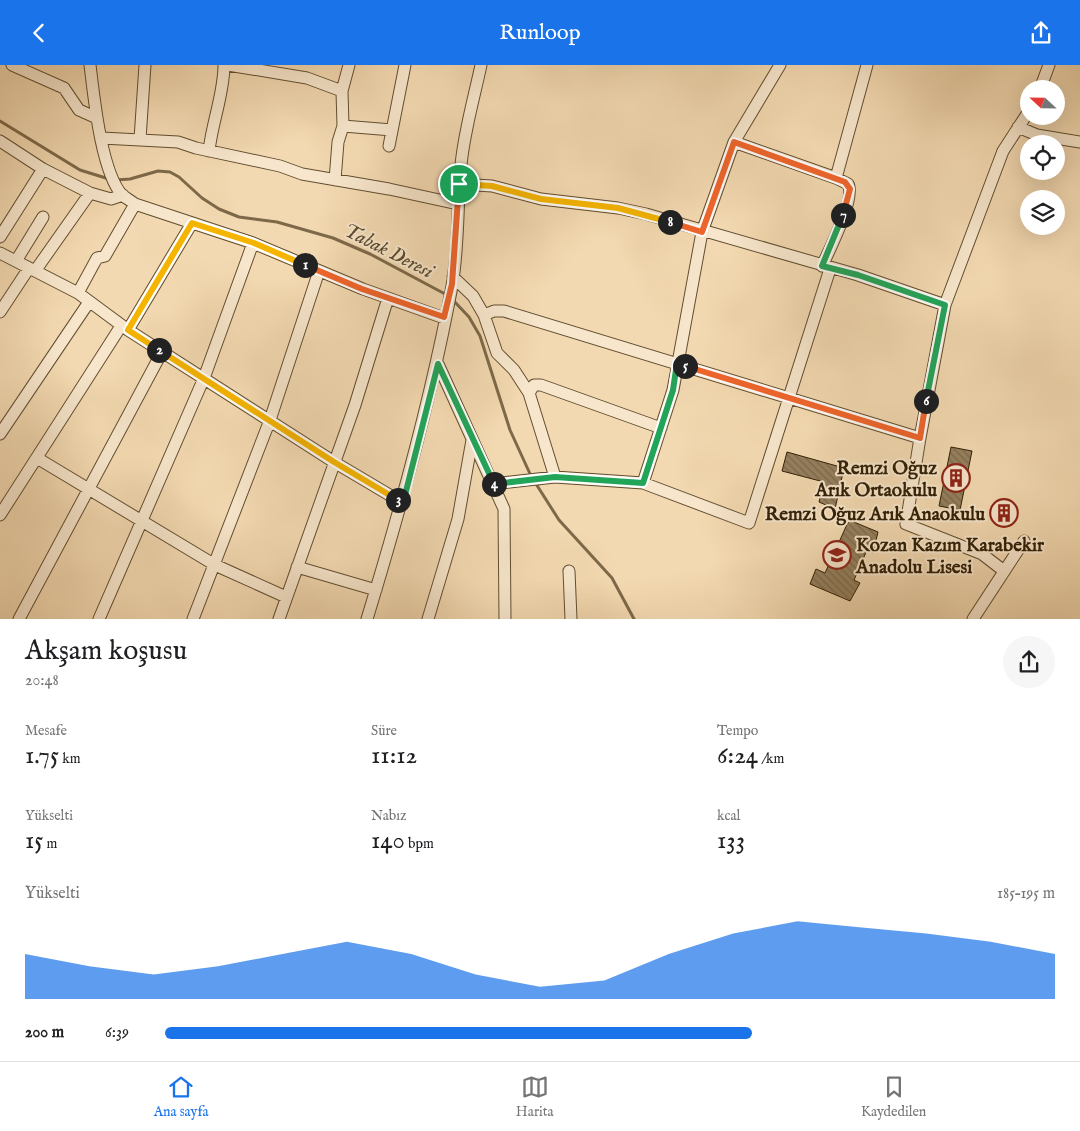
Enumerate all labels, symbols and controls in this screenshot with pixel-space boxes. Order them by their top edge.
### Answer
icon: back [25,19,53,47]
text: Runloop [499,19,581,47]
icon: share [1027,19,1055,47]
north arrow [1020,80,1065,125]
map controls [1020,80,1065,235]
button: locate [1020,135,1065,180]
pin [438,163,480,205]
icon: arrive [445,170,473,198]
button: layers [1020,190,1065,235]
pin: 7 [830,203,856,227]
text: 7 [840,206,847,224]
pin: 8 [658,209,682,235]
text: 8 [668,213,673,231]
water label: Tabak Deresi [339,218,438,285]
pin: 1 [292,253,318,277]
text: 1 [303,256,308,274]
pin: 2 [146,337,172,363]
text: 2 [156,341,163,359]
pin: 5 [672,353,698,379]
text: 5 [683,357,688,375]
pin: 6 [914,389,938,413]
text: 6 [924,392,929,410]
place label: Remzi Oğuz Arık Ortaokulu [814,457,937,503]
building icon: Remzi Oğuz Arık Ortaokulu [941,463,971,493]
pin: 4 [482,471,506,497]
text: 4 [491,475,498,493]
pin: 3 [386,487,410,513]
text: 3 [396,491,401,509]
building icon: Remzi Oğuz Arık Anaokulu [989,498,1019,528]
place label: Remzi Oğuz Arık Anaokulu [765,503,985,527]
place label: Kozan Kazım Karabekir Anadolu Lisesi [855,534,1045,580]
school or university icon: Kozan Kazım Karabekir Anadolu Lisesi [822,540,852,570]
text: Akşam koşusu [25,634,187,669]
button: share [1003,636,1055,688]
text: 20:48 [25,671,59,691]
text: Mesafe [25,722,67,740]
text: Süre [371,722,397,740]
text: Tempo [717,722,758,740]
text: 1.75 [25,740,59,772]
text: 11:12 [371,740,417,772]
text: 6:24 [717,740,758,772]
text: km [59,750,80,768]
text: /km [758,750,784,768]
text: Yükselti [25,807,73,825]
text: Nabız [371,807,407,825]
text: kcal [717,807,740,825]
text: 15 [25,825,43,857]
text: 140 [371,825,405,857]
text: 133 [717,825,745,857]
text: m [43,835,57,853]
text: bpm [405,835,434,853]
text: Yükselti [25,884,80,904]
text: 185–195 m [997,884,1055,904]
text: 200 m [25,1023,64,1043]
text: 6:39 [105,1023,129,1043]
tab: Ana sayfa [154,1073,209,1121]
tab: Harita [516,1073,554,1121]
tab: Kaydedilen [861,1073,926,1121]

